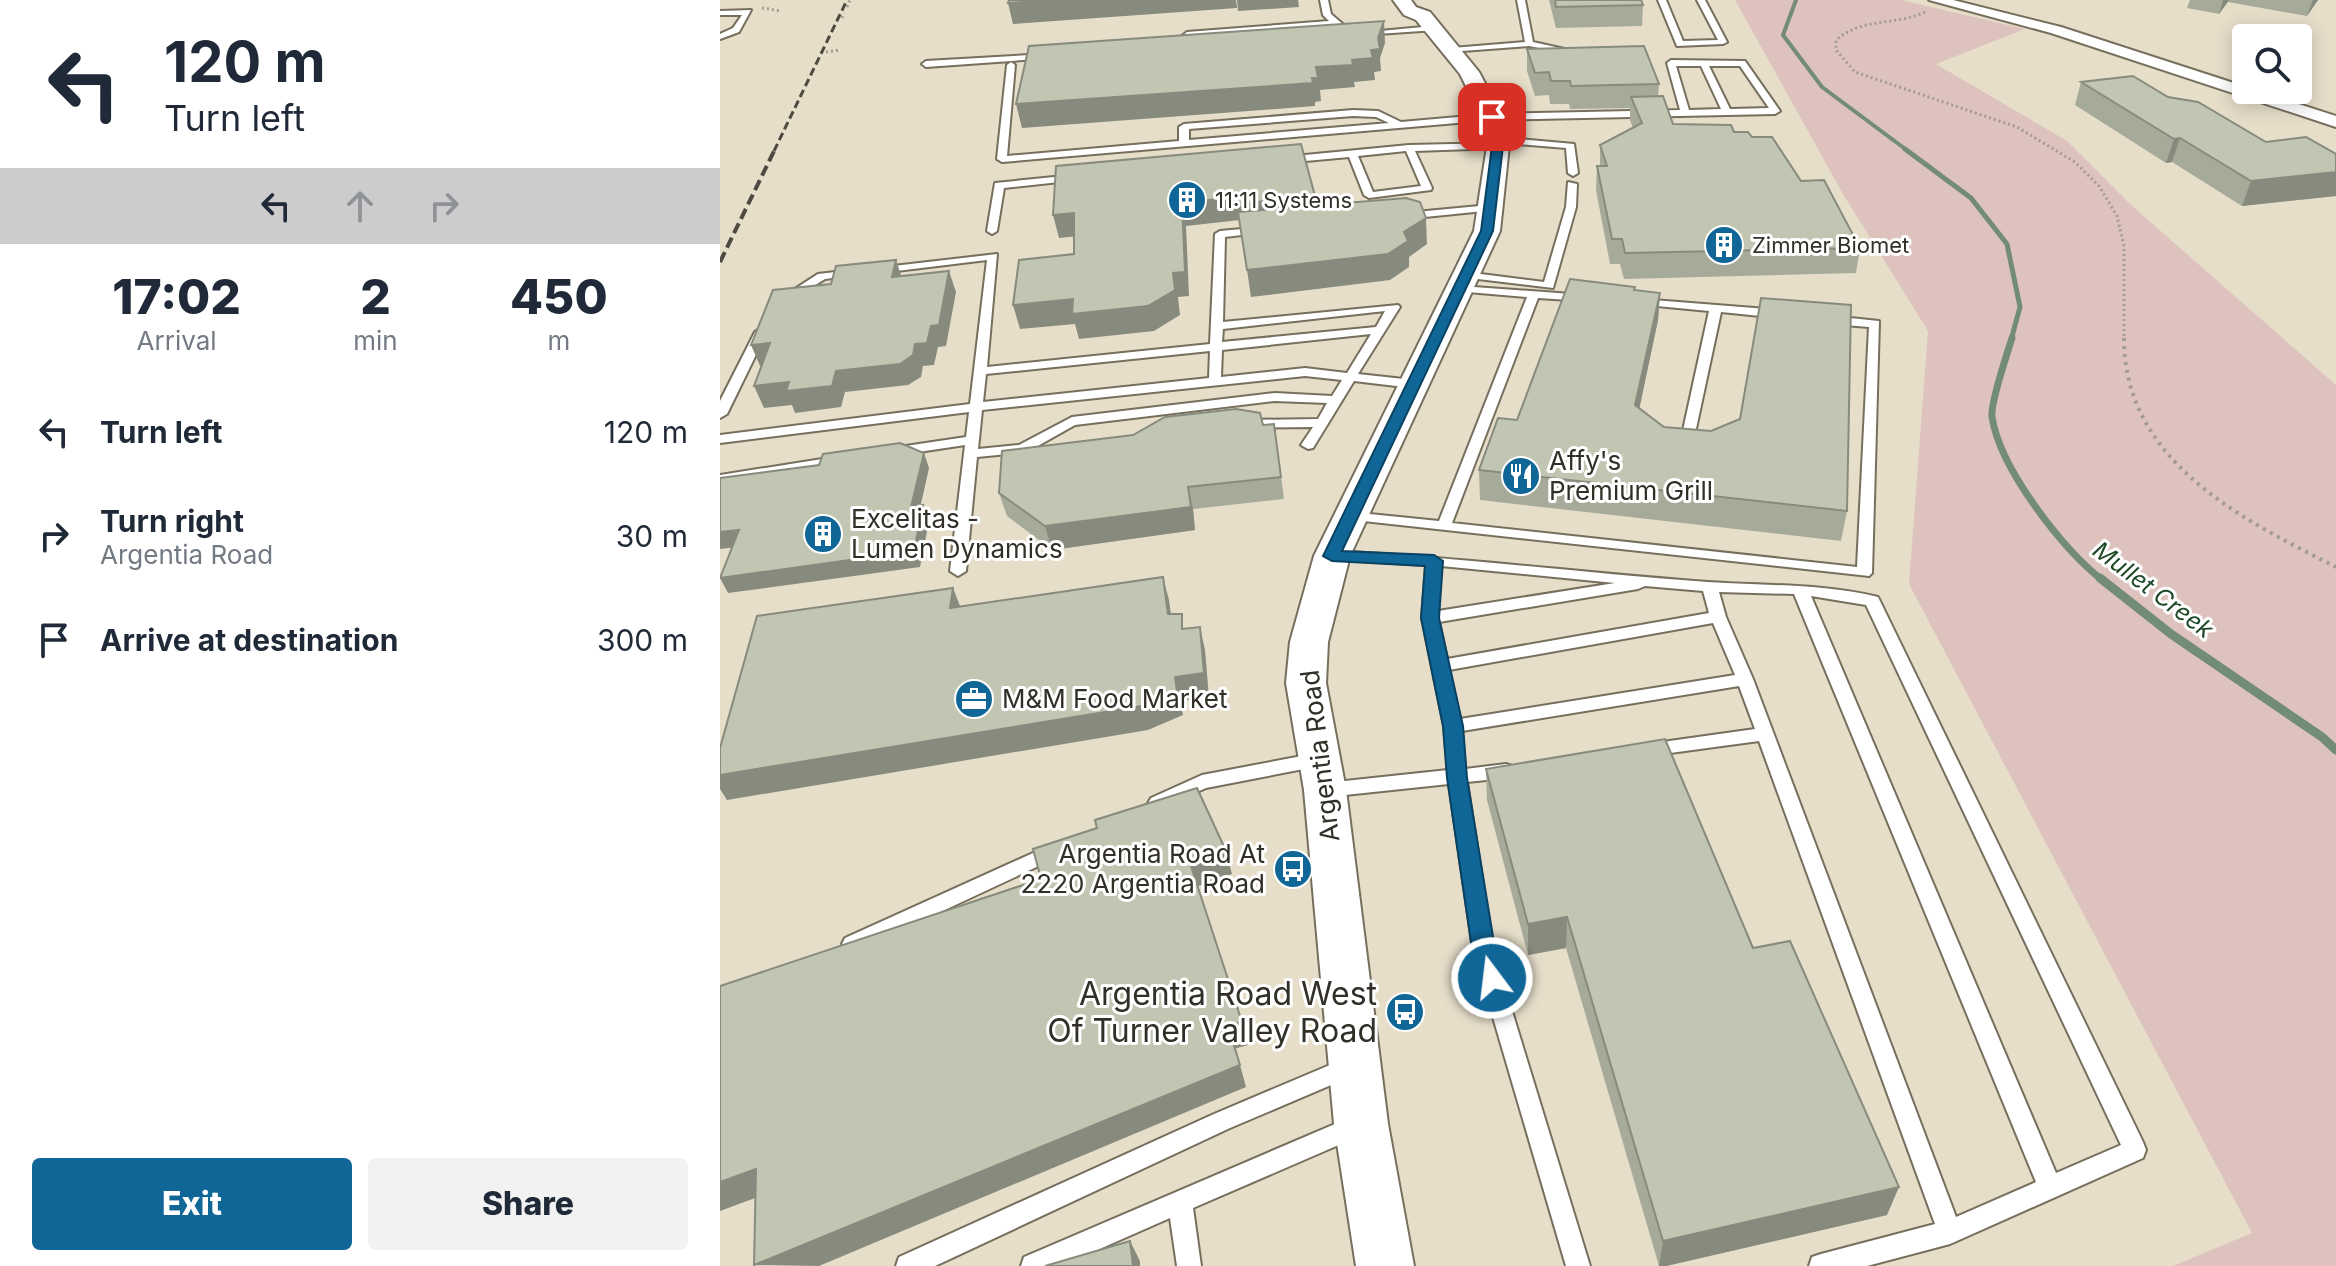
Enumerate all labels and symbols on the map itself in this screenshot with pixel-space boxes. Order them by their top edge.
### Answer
pin [1458,83,1526,151]
building icon: 11:11 Systems [1166,179,1208,221]
place label: 11:11 Systems [1215,187,1352,213]
building icon: Zimmer Biomet [1703,224,1745,266]
place label: Zimmer Biomet [1752,232,1909,258]
place label: Affy's Premium Grill [1549,445,1713,506]
restaurant icon: Affy's Premium Grill [1500,455,1542,497]
place label: Excelitas - Lumen Dynamics [851,503,1063,564]
building icon: Excelitas - Lumen Dynamics [802,513,844,555]
water label: Mullet Creek [2087,535,2220,645]
street label: Argentia Road [1294,668,1345,844]
office icon: M&M Food Market [953,678,995,720]
place label: M&M Food Market [1002,683,1227,714]
place label: Argentia Road At 2220 Argentia Road [1021,838,1265,899]
bus stop icon: Argentia Road At 2220 Argentia Road [1272,848,1314,890]
position arrow [1450,936,1534,1020]
place label: Argentia Road West Of Turner Valley Road [1047,974,1377,1050]
bus stop icon: Argentia Road West Of Turner Valley Road [1384,991,1426,1033]

